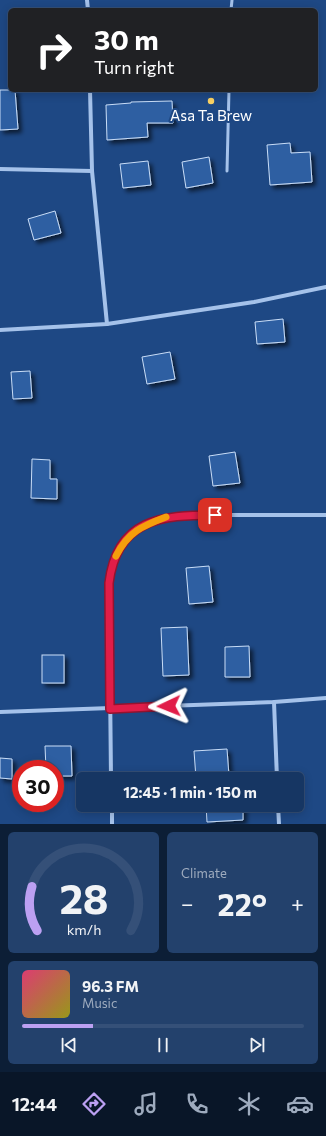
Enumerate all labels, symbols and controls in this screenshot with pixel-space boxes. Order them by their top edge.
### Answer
text: 30 m [94,22,159,56]
icon: right [28,24,80,76]
text: Turn right [94,56,174,78]
marker: Asa Ta Brew [206,96,216,106]
place label: Asa Ta Brew [170,106,252,124]
pin [198,498,232,532]
icon: arrive [204,504,226,526]
position arrow [148,685,190,727]
speed limit sign: 30 [12,760,64,812]
text: 12:45 · 1 min · 150 m [123,783,257,801]
text: Climate [181,865,227,881]
text: 28 [59,871,108,922]
text: 22° [218,885,267,922]
text: − [181,890,194,917]
text: + [291,890,304,917]
text: km/h [66,919,101,937]
text: 96.3 FM [82,977,139,995]
text: Music [82,995,117,1011]
icon: previous [58,1034,80,1056]
icon: pause [152,1034,174,1056]
icon: next [246,1034,268,1056]
icon: directions [80,1090,108,1118]
icon: music [132,1090,160,1118]
icon: phone [183,1090,211,1118]
icon: climate [235,1090,263,1118]
icon: car [286,1090,314,1118]
text: 12:44 [12,1093,57,1115]

